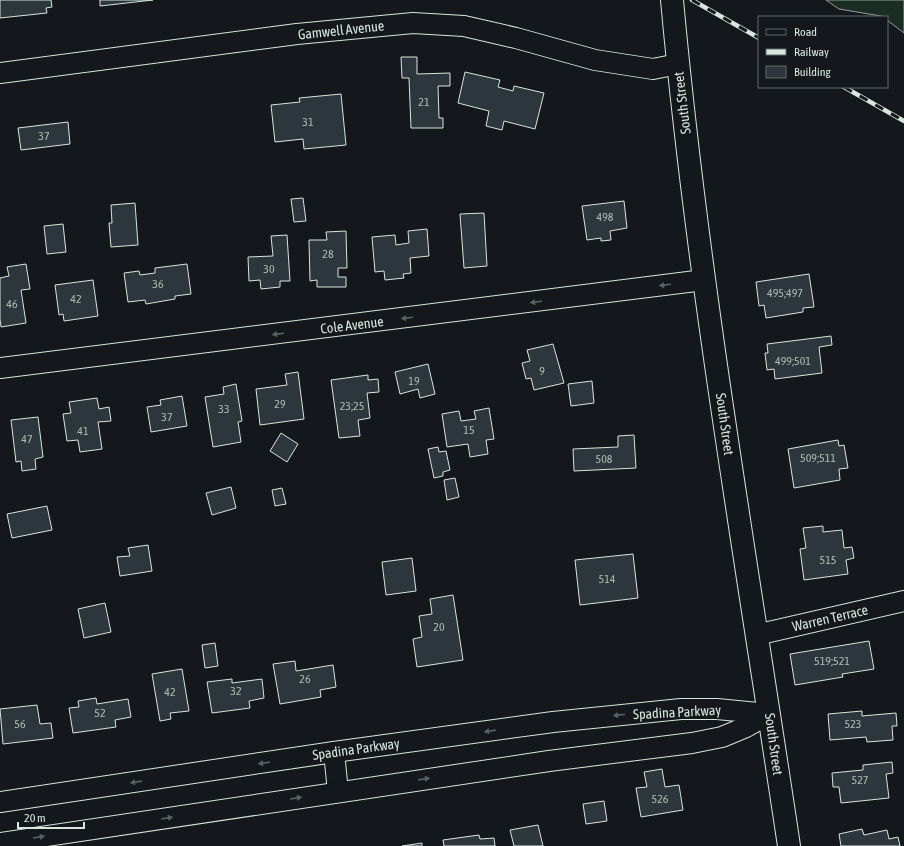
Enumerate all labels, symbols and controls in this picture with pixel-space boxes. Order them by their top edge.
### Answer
legend [758,16,888,88]
street label: Gamwell Avenue [297,18,385,42]
text: Road [794,25,817,39]
text: Railway [794,45,829,59]
text: Building [794,65,832,79]
street label: South Street [670,71,694,135]
house number: 21 [418,95,430,109]
house number: 31 [302,115,314,129]
house number: 37 [38,129,50,143]
house number: 498 [597,210,614,224]
house number: 28 [322,247,334,261]
house number: 30 [263,262,275,276]
house number: 36 [152,277,164,291]
one-way arrow [659,282,671,289]
house number: 495;497 [767,286,803,300]
house number: 42 [70,292,82,306]
house number: 46 [6,297,18,311]
one-way arrow [530,299,542,305]
street label: Cole Avenue [320,313,384,337]
one-way arrow [401,315,413,321]
one-way arrow [272,331,284,337]
house number: 499;501 [775,354,811,368]
house number: 9 [539,364,545,378]
house number: 19 [408,374,420,388]
street label: South Street [713,392,737,456]
house number: 29 [274,397,286,411]
house number: 23;25 [340,399,364,413]
house number: 33 [218,402,230,416]
house number: 37 [161,410,173,424]
house number: 15 [463,423,475,437]
house number: 41 [77,424,89,438]
house number: 47 [21,432,33,446]
house number: 509;511 [800,451,836,465]
house number: 508 [596,452,613,466]
house number: 515 [820,553,836,567]
house number: 514 [599,572,616,586]
street label: Warren Terrace [791,602,869,634]
house number: 20 [433,620,445,634]
house number: 519;521 [814,654,850,668]
house number: 26 [299,672,311,686]
house number: 32 [230,684,242,698]
house number: 42 [164,685,176,699]
street label: Spadina Parkway [633,702,722,722]
house number: 52 [94,706,106,720]
one-way arrow [613,712,625,719]
street label: South Street [762,712,786,776]
house number: 56 [14,717,26,731]
house number: 523 [845,717,861,731]
one-way arrow [484,728,496,734]
street label: Spadina Parkway [311,735,401,763]
one-way arrow [258,760,270,766]
house number: 527 [852,773,869,787]
one-way arrow [418,776,430,782]
one-way arrow [130,779,142,785]
house number: 526 [652,792,669,806]
one-way arrow [290,795,302,801]
scale bar [18,804,84,830]
text: 20 m [24,811,46,825]
one-way arrow [161,815,173,821]
one-way arrow [32,834,45,840]

